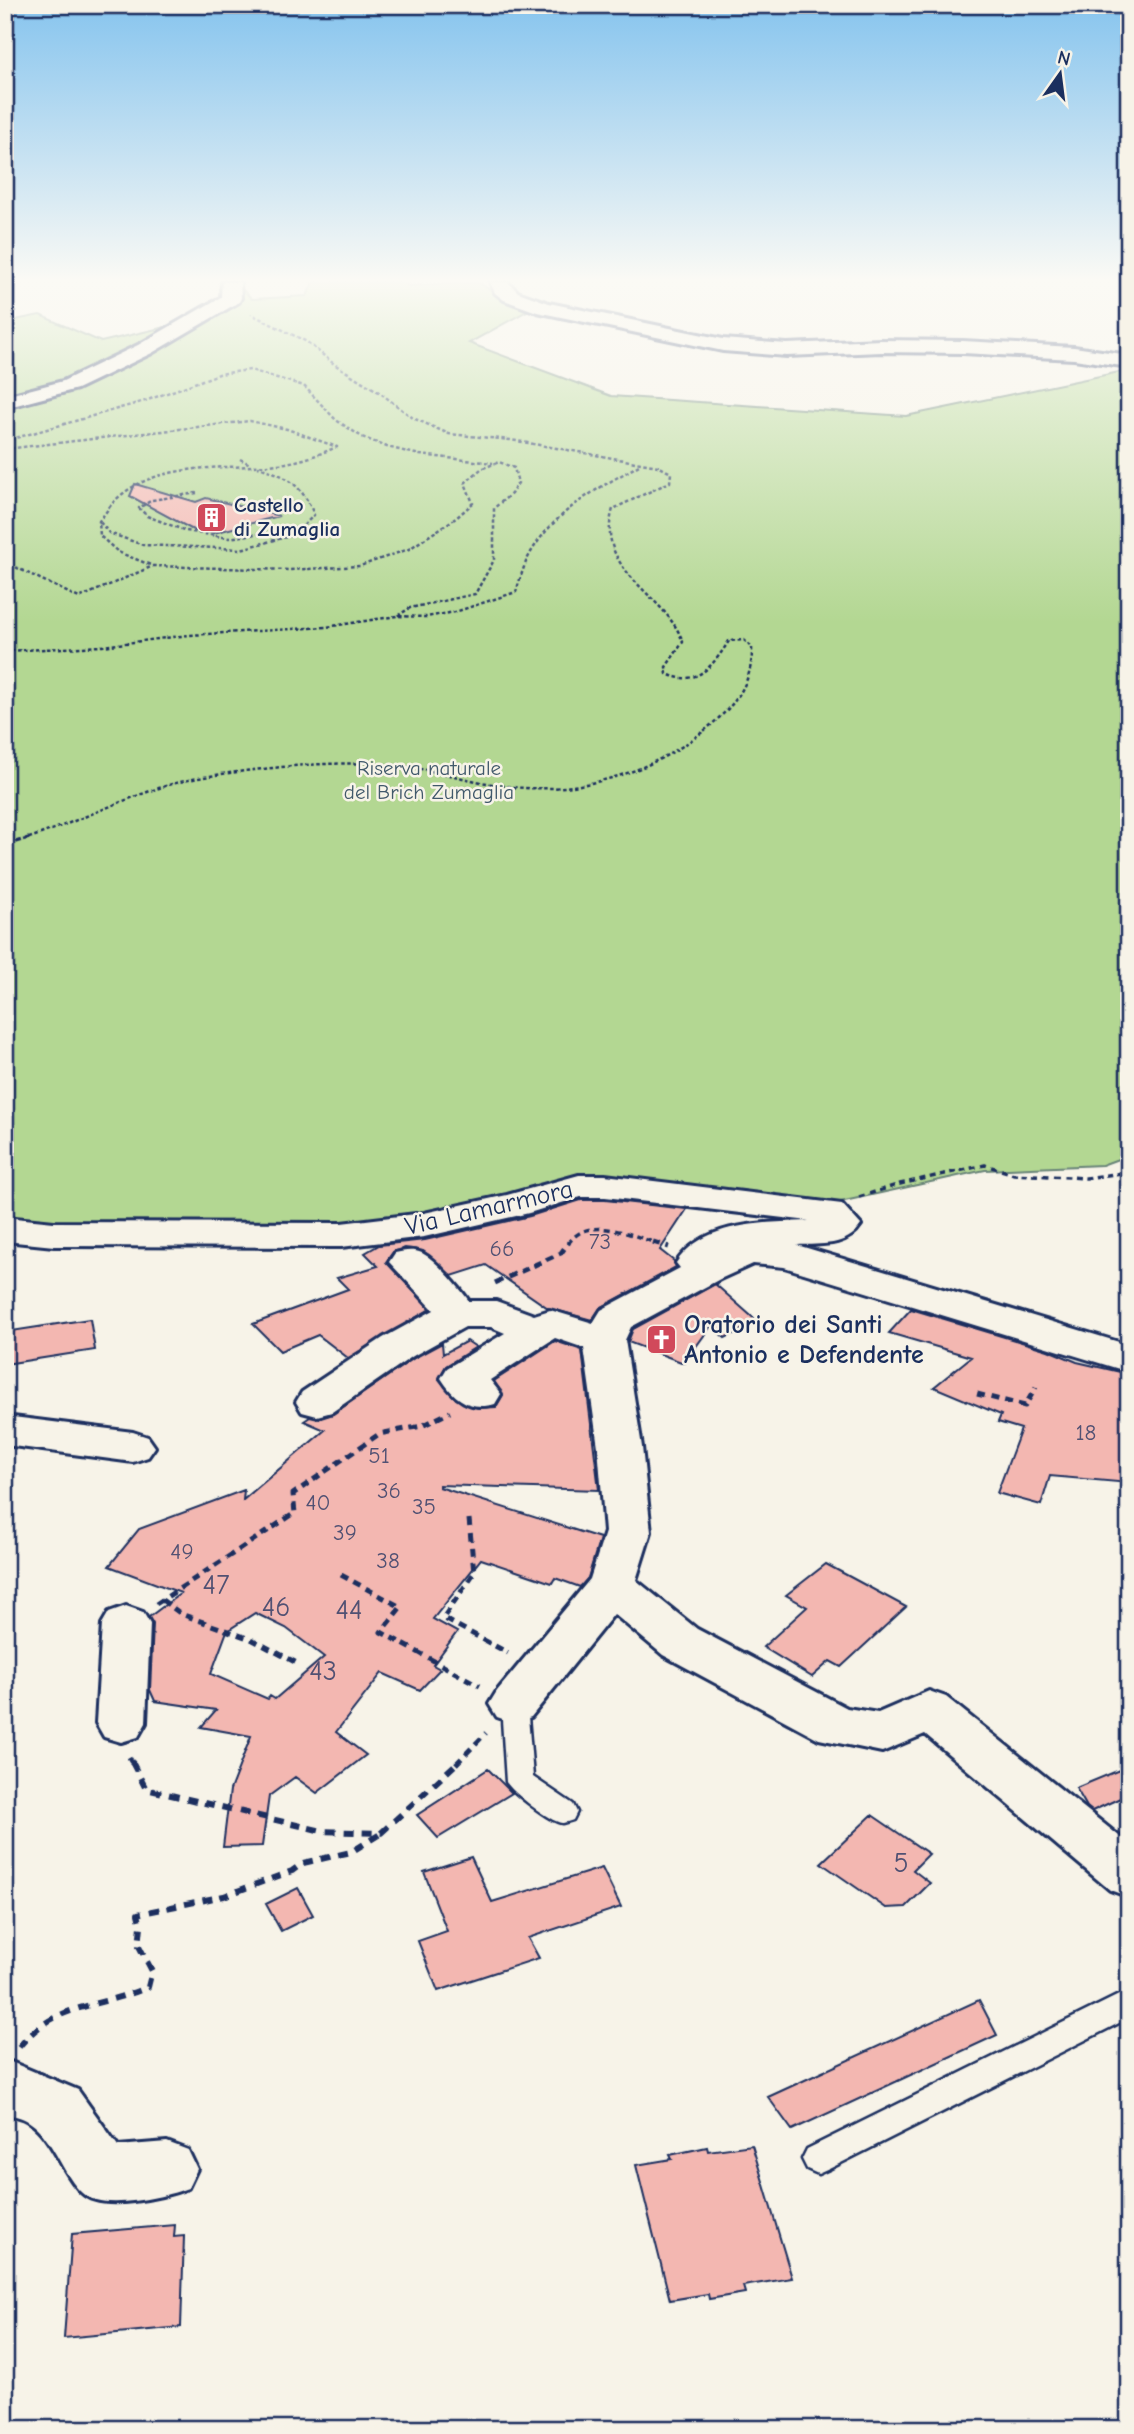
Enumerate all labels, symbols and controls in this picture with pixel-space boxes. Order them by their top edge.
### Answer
north arrow [1026,38,1096,108]
text: N [1055,46,1073,71]
place label: Castello di Zumaglia [234,493,340,541]
building icon: Castello di Zumaglia [194,500,228,534]
park label: Riserva naturale del Brich Zumaglia [344,756,514,804]
street label: Via Lamarmora [402,1174,576,1242]
house number: 73 [589,1228,611,1255]
house number: 66 [490,1235,514,1262]
place label: Oratorio dei Santi Antonio e Defendente [684,1310,924,1370]
church icon: Oratorio dei Santi Antonio e Defendente [644,1323,678,1357]
house number: 18 [1076,1419,1096,1446]
house number: 51 [368,1442,390,1469]
house number: 36 [377,1477,401,1504]
house number: 40 [305,1489,331,1516]
house number: 35 [412,1493,436,1520]
house number: 39 [333,1519,357,1546]
house number: 49 [170,1538,194,1565]
house number: 38 [376,1547,400,1574]
house number: 47 [203,1569,229,1601]
house number: 46 [262,1591,290,1623]
house number: 44 [335,1594,363,1626]
house number: 43 [309,1655,337,1687]
house number: 5 [893,1847,909,1879]

